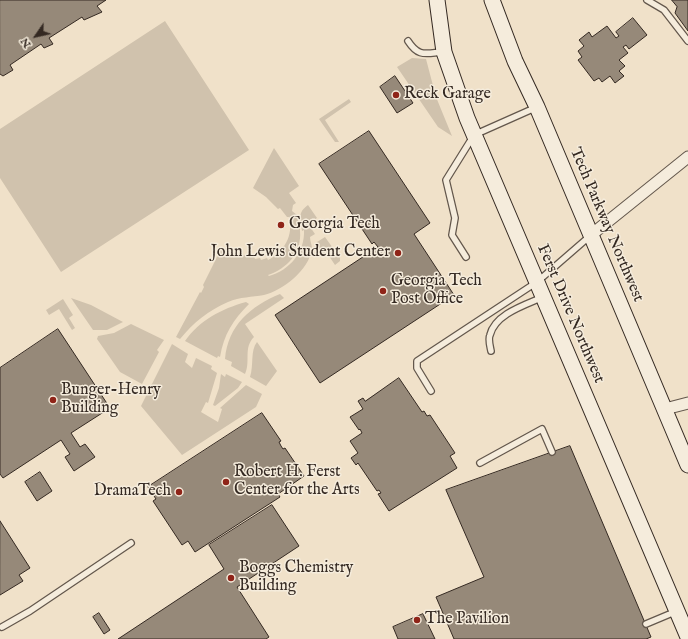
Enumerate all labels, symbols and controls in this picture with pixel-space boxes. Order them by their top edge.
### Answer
north arrow [16,16,56,56]
text: N [18,35,35,51]
place label: Reck Garage [404,85,491,105]
marker: Reck Garage [391,90,401,100]
street label: Tech Parkway Northwest [565,145,647,305]
place label: Georgia Tech [289,215,380,235]
marker: Georgia Tech [276,220,286,230]
street label: Ferst Drive Northwest [532,242,608,386]
place label: John Lewis Student Center [211,243,390,263]
marker: John Lewis Student Center [393,248,403,258]
place label: Georgia Tech Post Office [391,272,482,310]
marker: Georgia Tech Post Office [378,286,388,296]
place label: Bunger-Henry Building [61,381,161,419]
marker: Bunger-Henry Building [48,395,58,405]
place label: Robert H. Ferst Center for the Arts [234,463,360,501]
marker: Robert H. Ferst Center for the Arts [221,477,231,487]
place label: DramaTech [94,482,171,502]
marker: DramaTech [174,487,184,497]
place label: Boggs Chemistry Building [239,559,353,597]
marker: Boggs Chemistry Building [226,573,236,583]
place label: The Pavilion [425,610,509,630]
marker: The Pavilion [412,615,422,625]

